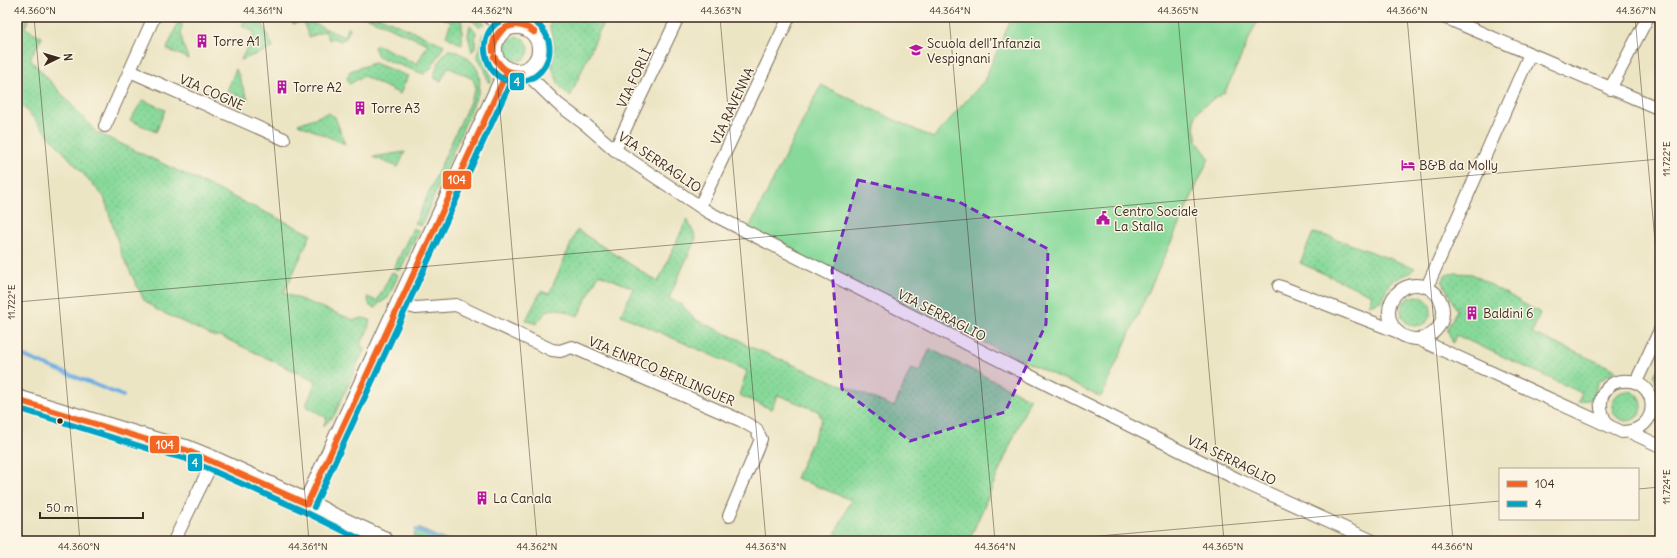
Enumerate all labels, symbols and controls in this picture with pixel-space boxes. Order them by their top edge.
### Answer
text: 44.360°N [14,4,56,17]
text: 44.361°N [243,4,283,17]
text: 44.362°N [472,4,512,17]
text: 44.363°N [700,4,742,17]
text: 44.364°N [929,4,971,17]
text: 44.365°N [1157,4,1199,17]
text: 44.366°N [1386,4,1428,17]
text: 44.367°N [1616,4,1656,17]
building icon: Torre A1 [194,33,210,49]
place label: Torre A1 [213,33,260,50]
place label: Scuola dell'Infanzia Vespignani [927,35,1041,67]
north arrow [38,38,78,78]
school or university icon: Scuola dell'Infanzia Vespignani [908,42,924,58]
street label: VIA FORLÌ [612,45,656,111]
text: N [61,53,75,62]
street label: VIA RAVENNA [707,65,758,148]
street label: VIA COGNE [177,71,247,115]
line badge: 4 [509,72,525,91]
text: 4 [514,75,521,89]
building icon: Torre A2 [274,79,290,95]
place label: Torre A2 [293,79,342,96]
building icon: Torre A3 [352,100,368,116]
place label: Torre A3 [371,100,420,117]
street label: VIA SERRAGLIO [615,128,705,197]
text: 11.722°E [1660,141,1673,177]
hotel icon: B&B da Molly [1400,157,1416,173]
place label: B&B da Molly [1419,157,1498,174]
line badge: 104 [442,170,472,190]
text: 104 [448,173,467,187]
place label: Centro Sociale La Stalla [1114,203,1198,235]
public building icon: Centro Sociale La Stalla [1095,210,1111,226]
text: 11.722°E [5,284,18,320]
street label: VIA SERRAGLIO [895,286,989,345]
building icon: Baldini 6 [1464,305,1480,321]
place label: Baldini 6 [1483,305,1533,322]
street label: VIA ENRICO BERLINGUER [586,333,738,410]
unlabelled marker [55,416,65,426]
street label: VIA SERRAGLIO [1184,432,1279,489]
line badge: 104 [149,435,180,454]
text: 104 [156,438,175,452]
line badge: 4 [187,453,203,472]
text: 4 [192,456,199,470]
legend [1499,468,1639,520]
text: 11.724°E [1660,469,1673,505]
text: 104 [1535,476,1555,491]
building icon: La Canala [474,490,490,506]
place label: La Canala [493,490,552,507]
scale bar [40,494,143,520]
text: 4 [1535,496,1542,511]
text: 50 m [46,500,75,515]
text: 44.360°N [58,540,100,553]
text: 44.361°N [288,540,328,553]
text: 44.362°N [517,540,557,553]
text: 44.363°N [745,540,787,553]
text: 44.364°N [974,540,1016,553]
text: 44.365°N [1202,540,1244,553]
text: 44.366°N [1431,540,1473,553]

